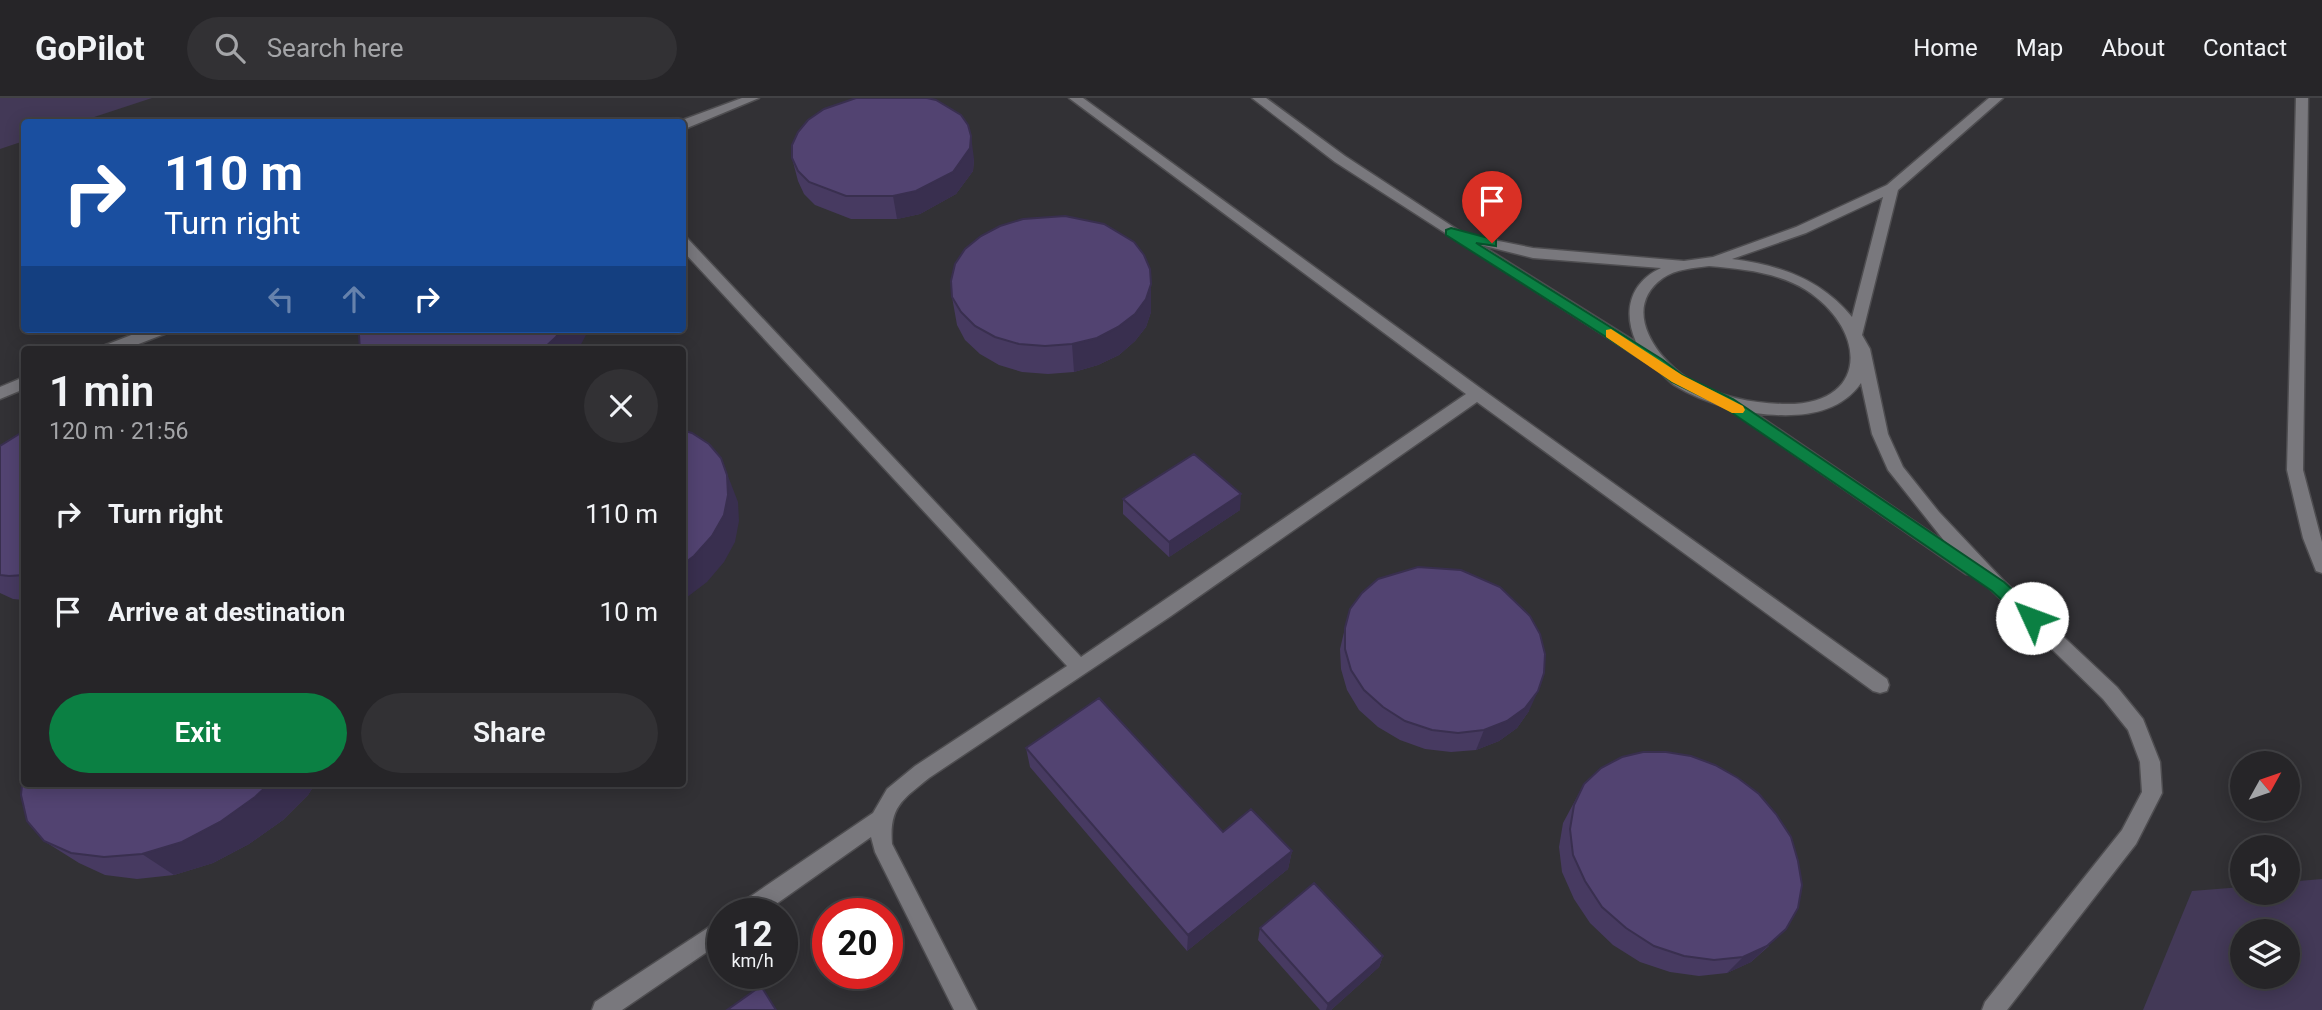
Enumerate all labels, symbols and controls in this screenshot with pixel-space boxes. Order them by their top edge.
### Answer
search box [187,17,677,80]
text: GoPilot [35,29,145,68]
icon: search [211,29,249,67]
text: Search here [267,33,403,63]
text: Home [1913,34,1978,62]
text: Map [2016,34,2063,62]
text: About [2101,34,2165,62]
text: Contact [2203,34,2287,62]
text: 110 m [164,145,303,202]
icon: right [49,147,140,238]
pin [1462,171,1522,243]
icon: arrive [1473,182,1511,220]
text: Turn right [164,204,300,242]
icon: left [262,280,300,318]
icon: ahead [335,280,373,318]
icon: right [408,280,446,318]
text: 1 min [49,367,154,416]
button: close [584,369,658,443]
text: 120 m · 21:56 [49,418,188,445]
icon: right [49,495,87,533]
text: Turn right [108,499,223,529]
text: 110 m [585,499,658,529]
position arrow [1995,581,2069,655]
icon: arrive [49,593,87,631]
text: Arrive at destination [108,597,345,627]
text: 10 m [600,597,658,627]
button: Exit [49,693,347,773]
button: Share [361,693,658,773]
north arrow [2230,751,2300,821]
map controls [2230,751,2300,989]
button: sound [2230,835,2300,905]
speed limit sign: 20 [812,898,903,989]
text: 12 [732,914,773,955]
button: layers [2230,919,2300,989]
text: km/h [731,950,774,971]

